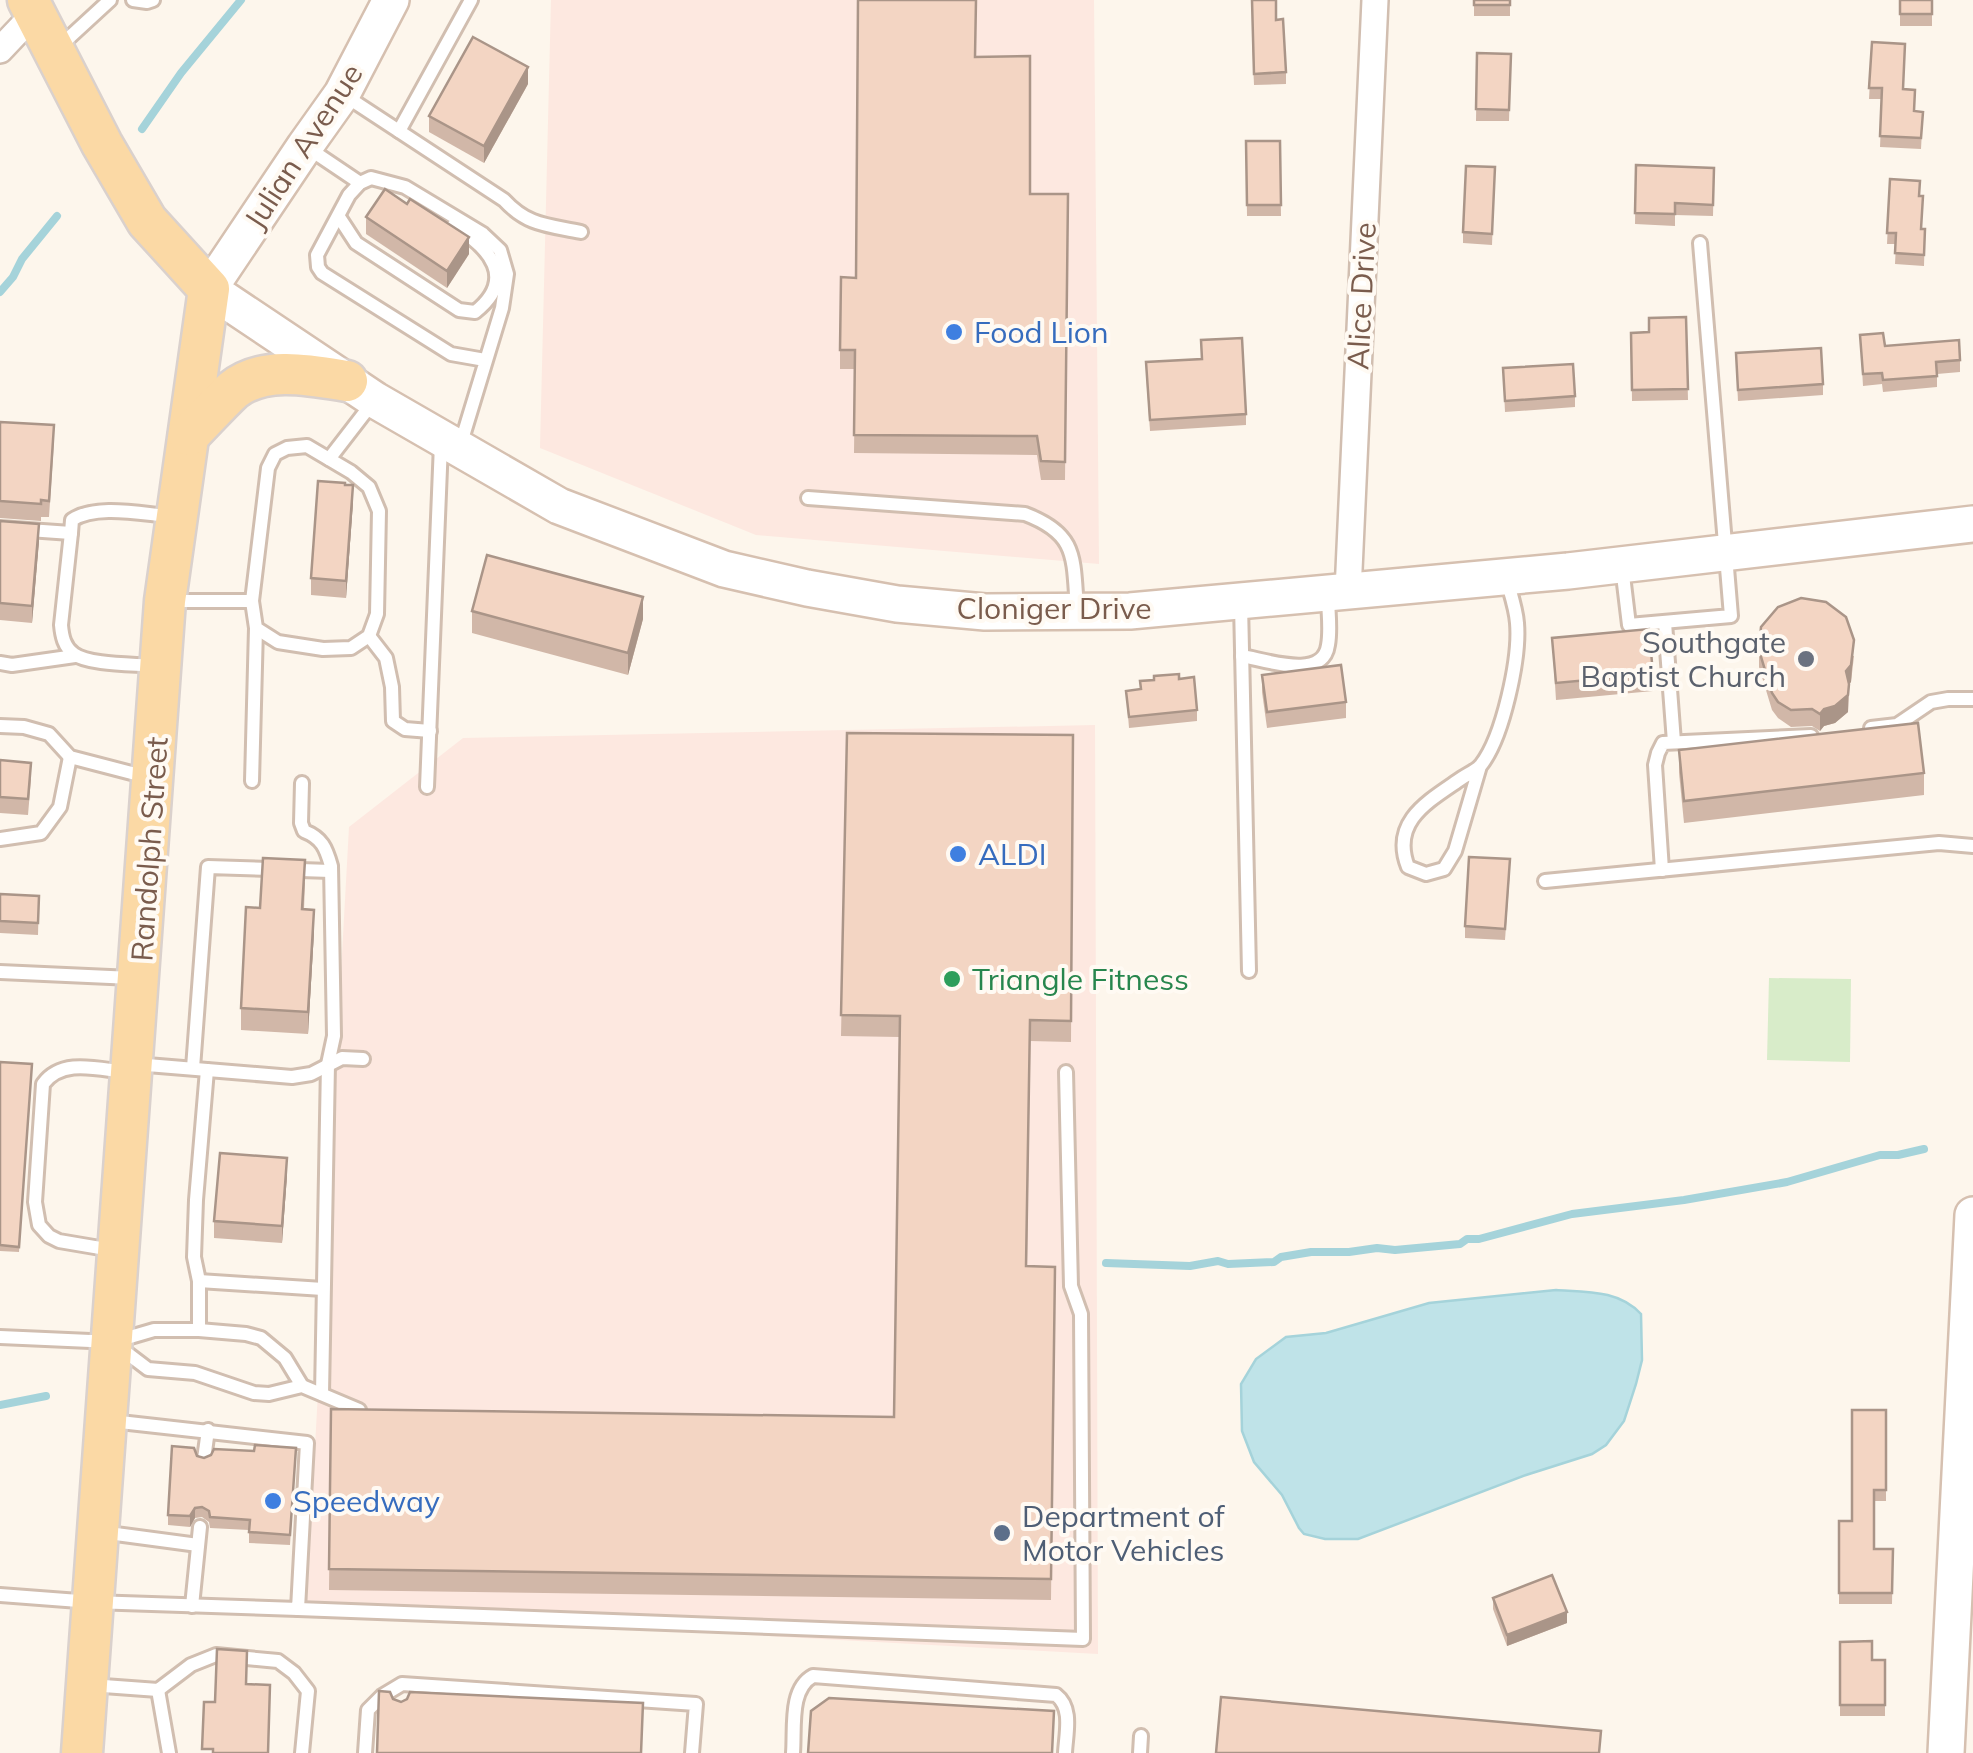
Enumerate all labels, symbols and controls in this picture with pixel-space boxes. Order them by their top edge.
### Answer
street label: Julian Avenue [235,56,371,236]
street label: Alice Drive [1338,221,1384,371]
place label: Food Lion [974,313,1109,351]
marker: Food Lion [943,321,965,343]
street label: Cloniger Drive [956,589,1152,627]
place label: Southgate Baptist Church [1581,623,1786,695]
marker: Southgate Baptist Church [1795,648,1817,670]
street label: Randolph Street [122,735,176,963]
place label: ALDI [978,835,1047,873]
marker: ALDI [947,843,969,865]
place label: Triangle Fitness [972,960,1189,998]
marker: Triangle Fitness [941,968,963,990]
place label: Speedway [293,1482,440,1520]
marker: Speedway [262,1490,284,1512]
place label: Department of Motor Vehicles [1022,1497,1225,1569]
marker: Department of Motor Vehicles [991,1522,1013,1544]

